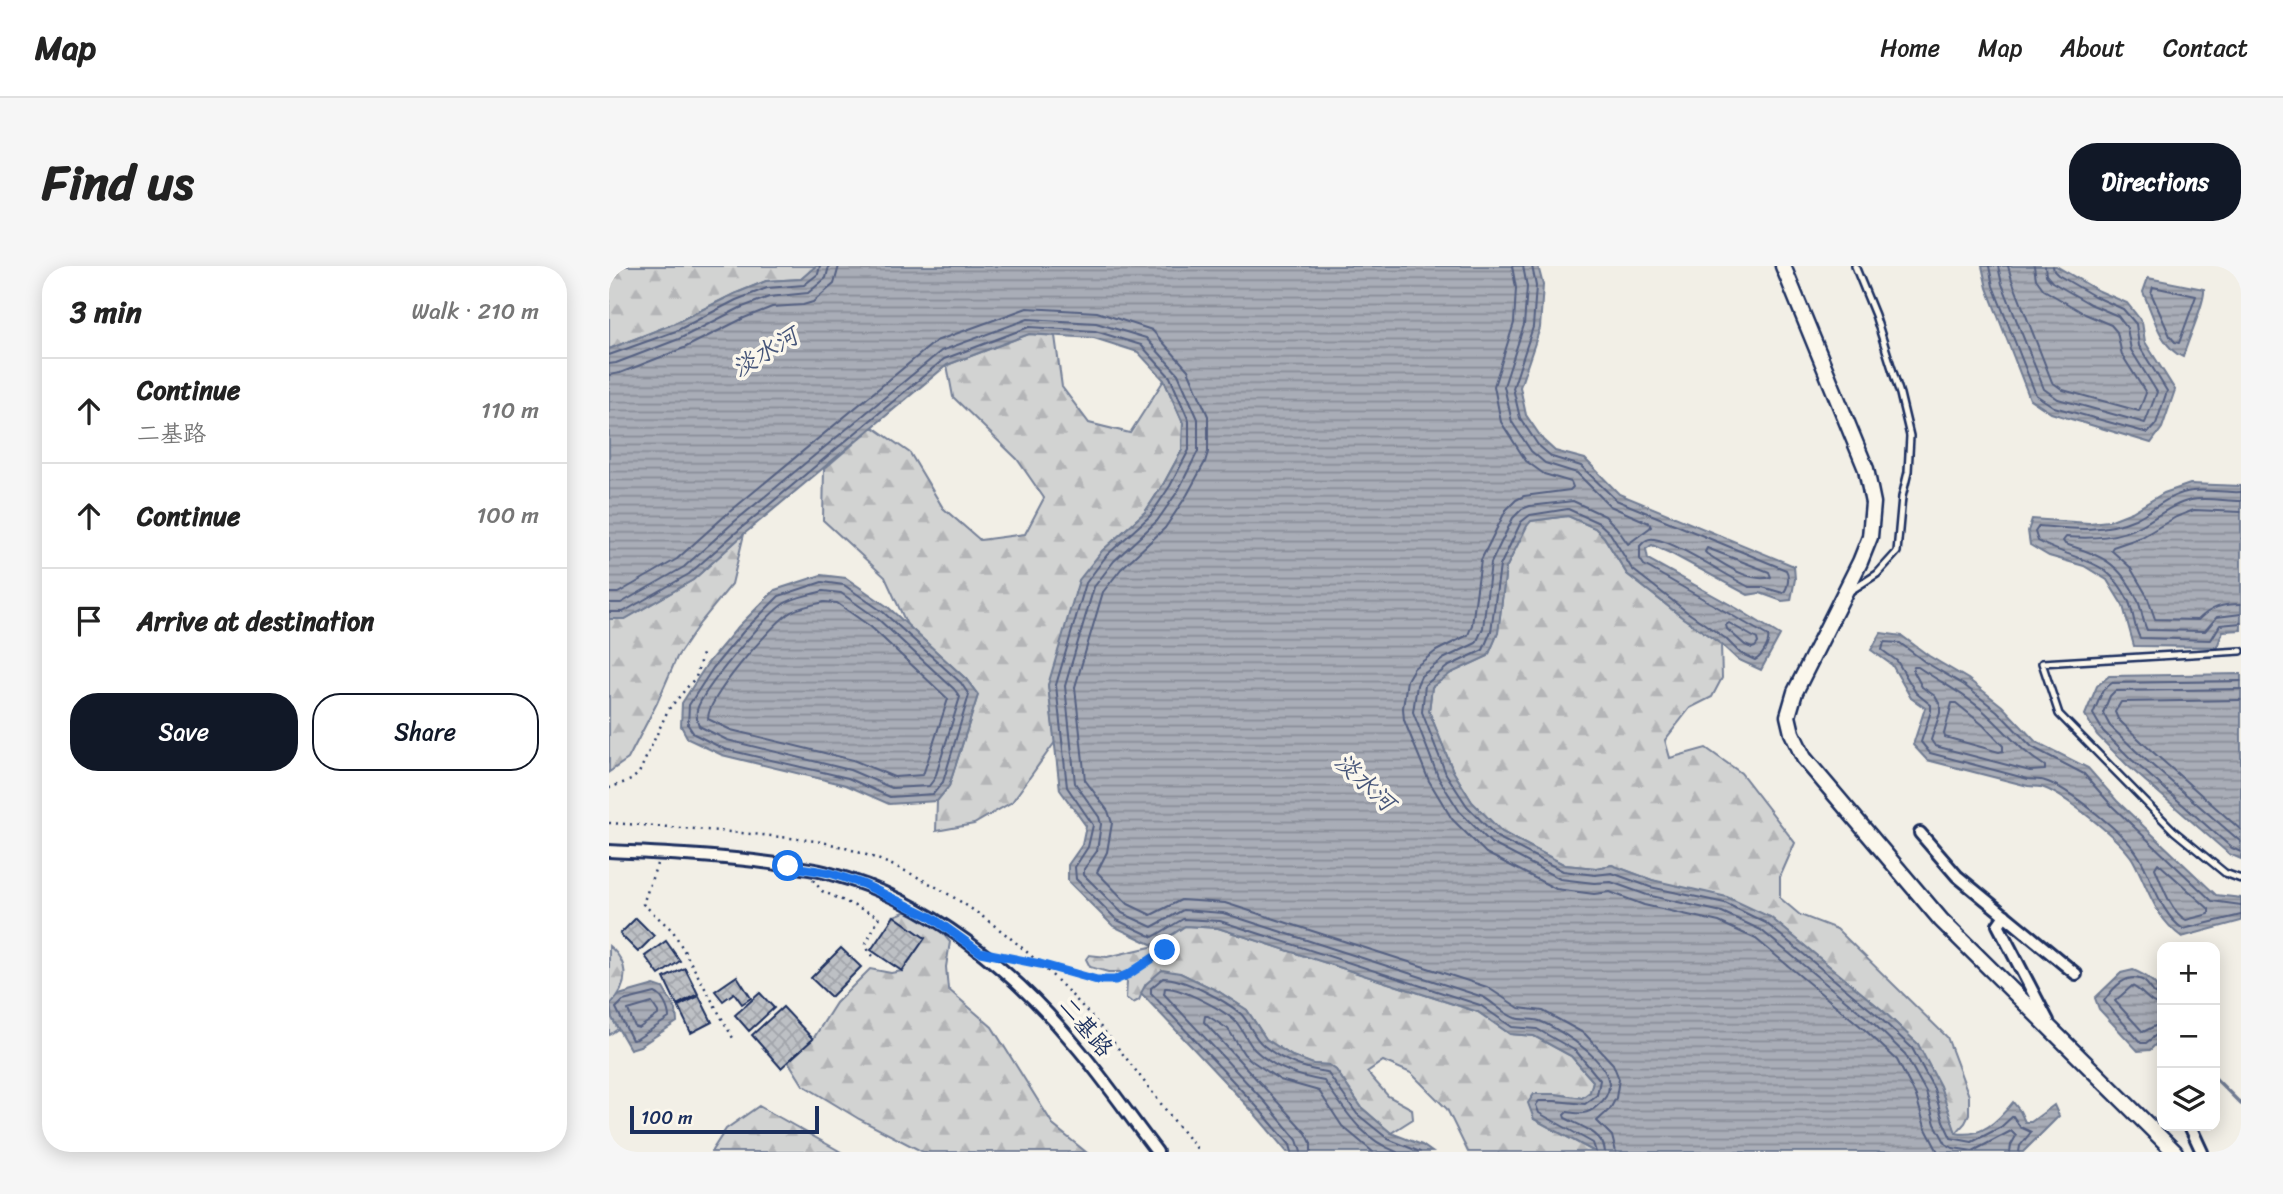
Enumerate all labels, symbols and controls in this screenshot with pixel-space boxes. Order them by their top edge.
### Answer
text: Map [35,19,96,77]
text: Home [1880,27,1940,69]
text: Map [1978,27,2022,69]
text: About [2060,27,2125,69]
text: Contact [2163,27,2248,69]
text: Find us [42,139,194,226]
button: Directions [2069,143,2241,221]
text: 3 min [70,285,142,339]
text: Walk · 210 m [412,291,539,332]
water label: 淡水河 [723,313,810,389]
text: Continue [137,367,240,413]
text: 110 m [481,390,539,431]
icon: ahead [70,392,108,430]
text: 二基路 [137,413,206,454]
text: Continue [137,493,240,539]
text: 100 m [476,495,539,536]
icon: ahead [70,497,108,535]
text: Arrive at destination [137,598,374,644]
icon: arrive [70,602,108,640]
button: Save [70,693,298,771]
button: Share [312,693,539,771]
water label: 淡水河 [1324,742,1409,825]
route start [772,850,803,881]
route end [1149,934,1180,965]
map controls [2157,942,2220,1131]
button: + [2157,942,2220,1005]
street label: 二基路 [1048,987,1124,1067]
button: − [2157,1005,2220,1068]
button: layers [2157,1068,2220,1131]
text: 100 m [641,1101,693,1134]
scale bar [630,1103,819,1135]

